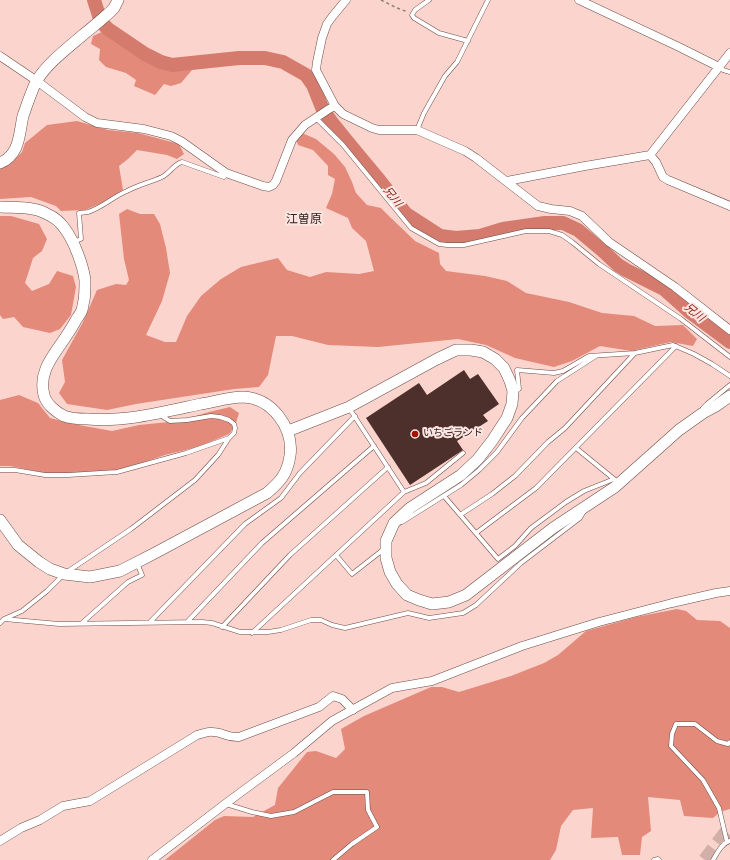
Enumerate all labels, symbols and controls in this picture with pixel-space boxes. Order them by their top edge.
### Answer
water label: 兄川 [380,184,404,210]
district label: 江曽原 [286,213,322,227]
water label: 兄川 [681,301,707,325]
place label: いちごランド [423,428,483,440]
marker: いちごランド [410,429,420,439]

